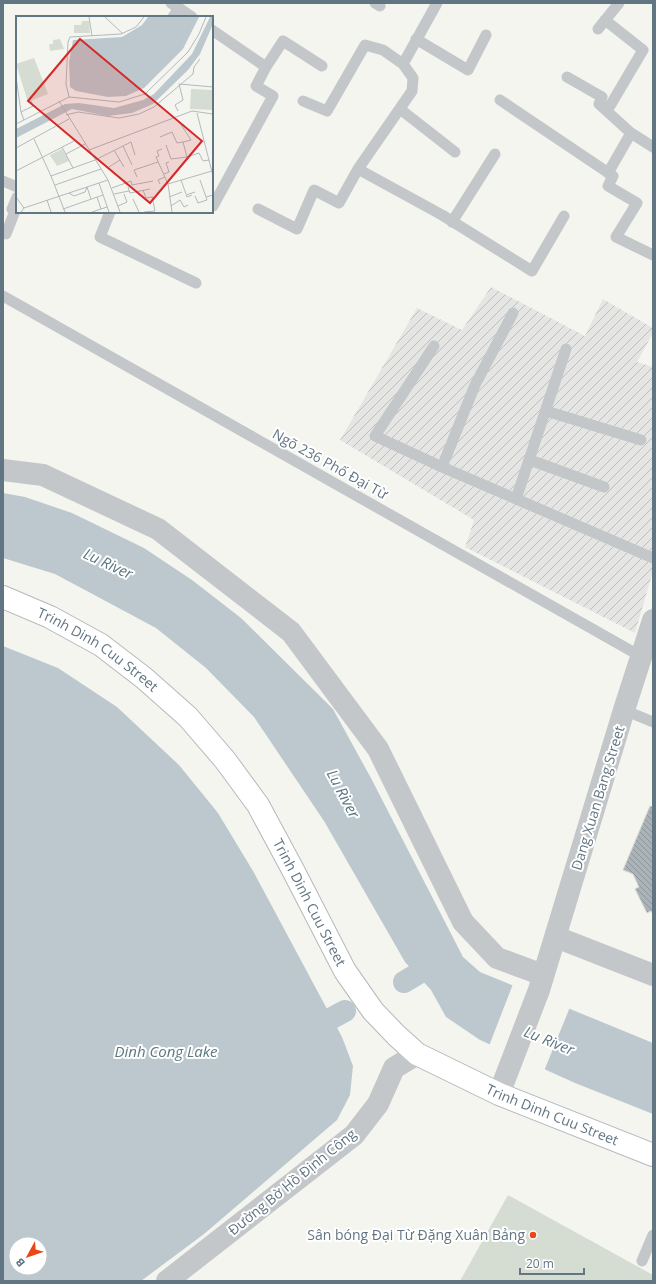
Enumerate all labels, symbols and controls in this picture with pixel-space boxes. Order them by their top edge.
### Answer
inset map [16,16,213,213]
street label: Ngõ 236 Phố Đại Từ [269,424,392,503]
water label: Lu River [80,543,137,584]
street label: Trinh Dinh Cuu Street [35,603,163,695]
street label: Dang Xuan Bang Street [566,723,629,872]
water label: Lu River [323,766,366,822]
street label: Trinh Dinh Cuu Street [269,835,351,969]
water label: Lu River [521,1021,578,1060]
water label: Dinh Cong Lake [114,1041,218,1061]
street label: Trinh Dinh Cuu Street [483,1079,621,1149]
street label: Đường Bờ Hồ Định Công [224,1124,360,1239]
place label: Sân bóng Đại Từ Đặng Xuân Bảng [307,1225,525,1244]
marker: Sân bóng Đại Từ Đặng Xuân Bảng [528,1230,538,1240]
north arrow [8,1236,48,1276]
scale bar [520,1250,584,1276]
text: B [12,1255,28,1270]
text: 20 m [526,1255,554,1272]

